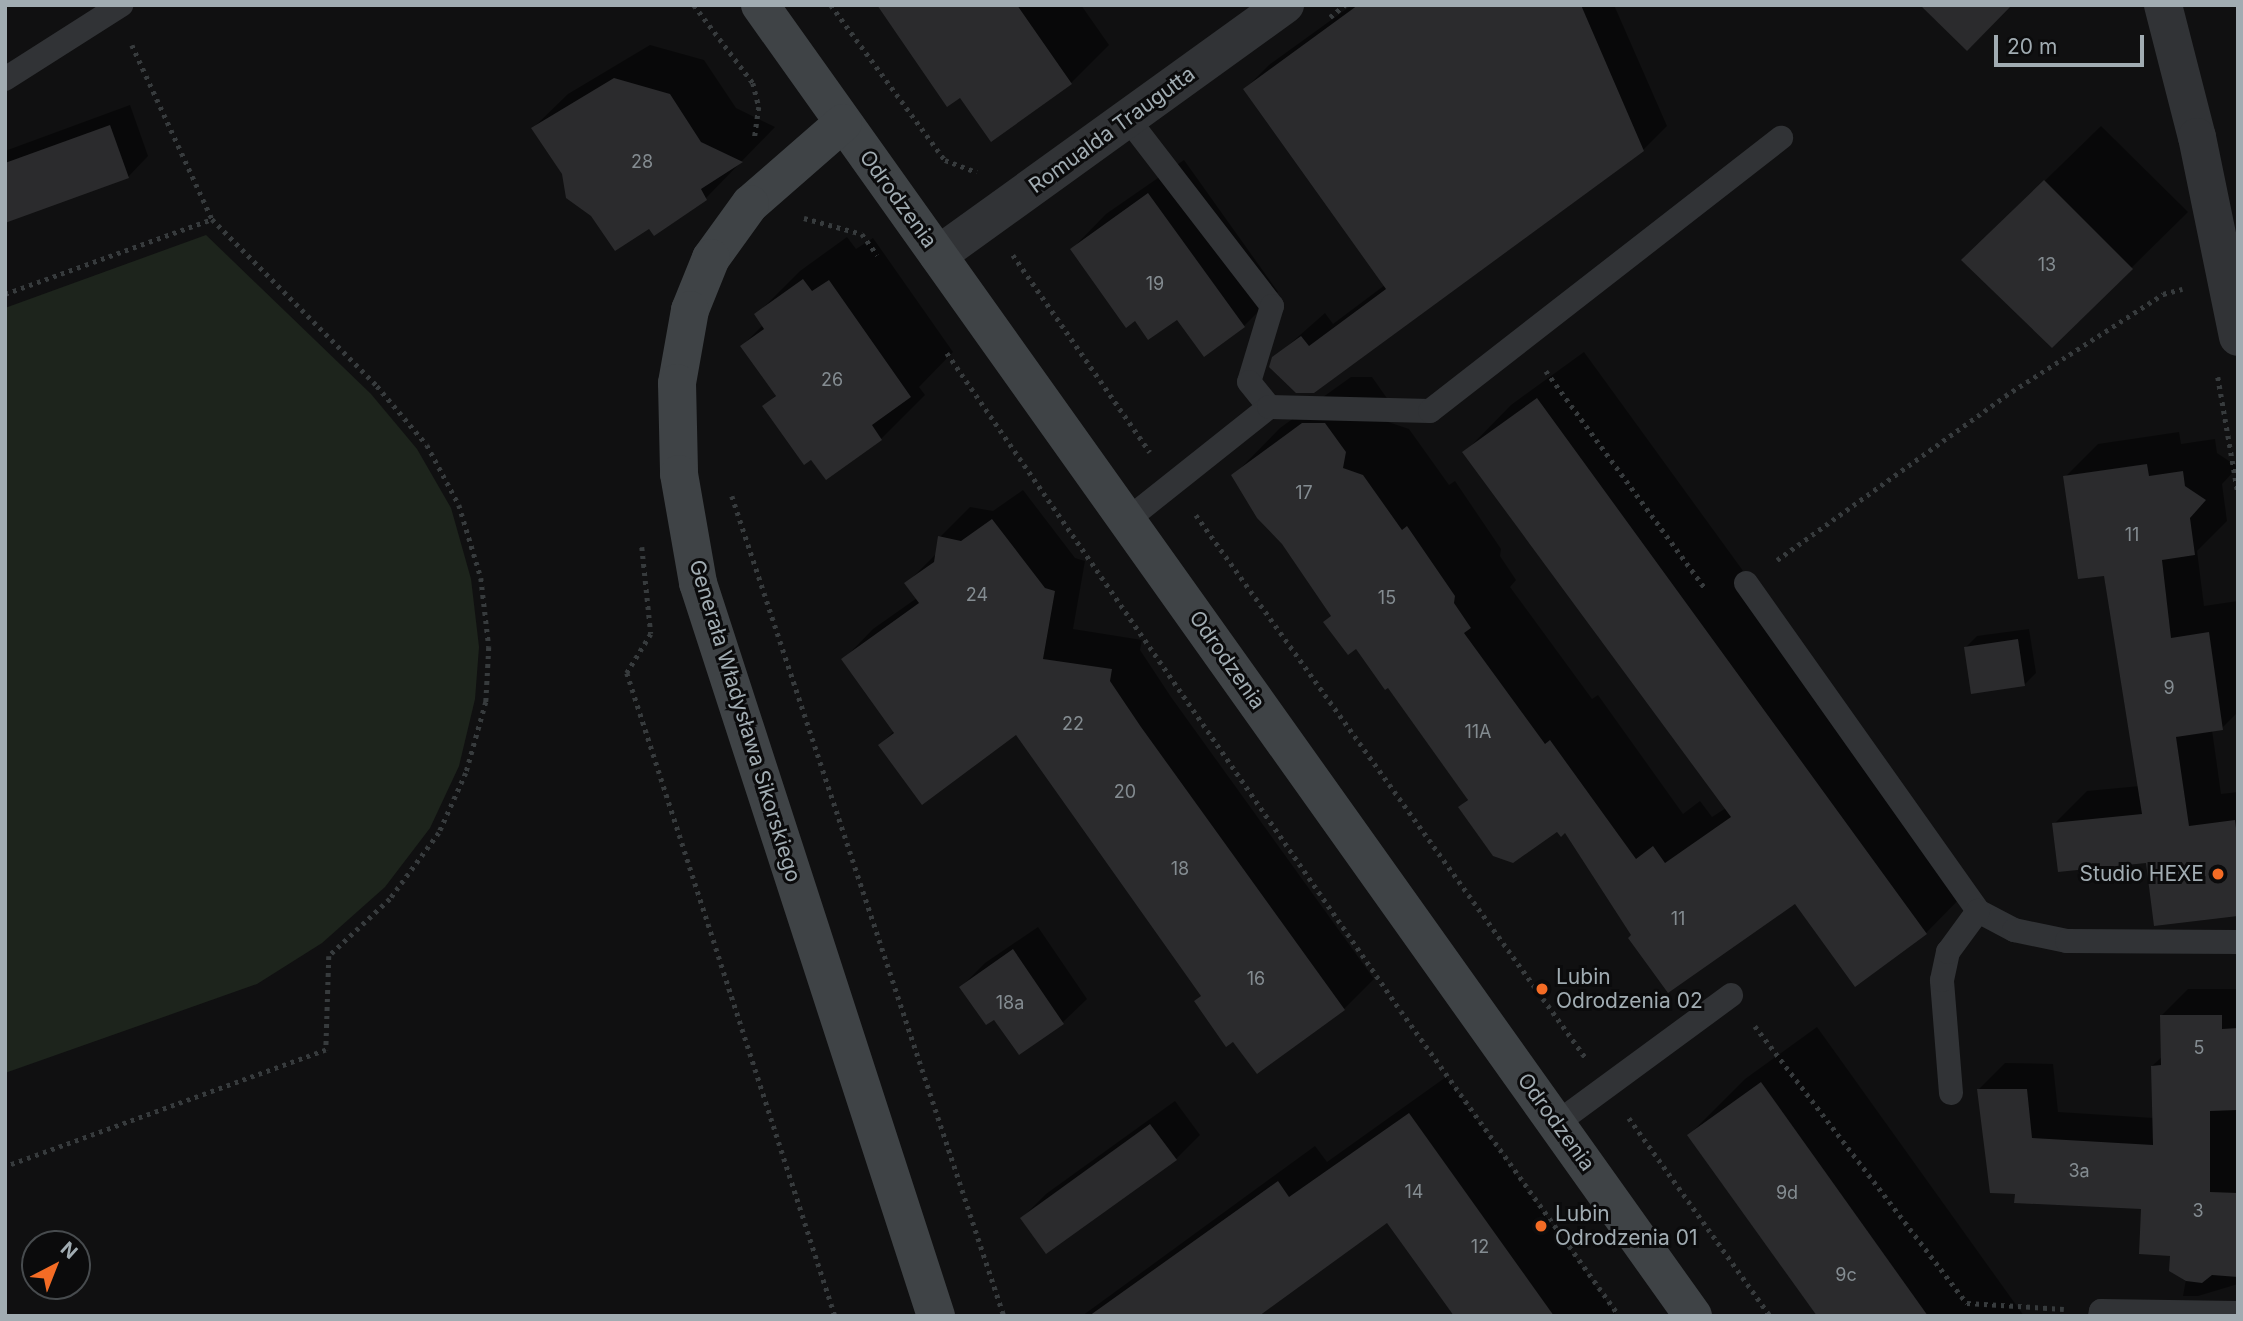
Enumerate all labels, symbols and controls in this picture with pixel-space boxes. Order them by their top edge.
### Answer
scale bar [1998,21,2148,65]
text: 20 m [2007,34,2057,59]
street label: Romualda Traugutta [1024,61,1200,199]
street label: Odrodzenia [854,145,942,253]
house number: 28 [631,151,653,173]
house number: 13 [2038,254,2056,276]
house number: 19 [1146,273,1164,295]
house number: 26 [821,369,843,391]
house number: 17 [1295,482,1313,504]
house number: 11 [2125,524,2139,546]
street label: Generała Władysława Sikorskiego [684,557,806,885]
house number: 24 [966,584,988,606]
house number: 15 [1378,587,1396,609]
street label: Odrodzenia [1184,606,1270,714]
house number: 9 [2163,677,2175,699]
house number: 22 [1062,713,1084,735]
house number: 11A [1464,721,1492,743]
house number: 20 [1114,781,1136,803]
house number: 18 [1171,858,1189,880]
place label: Studio HEXE [2080,861,2204,887]
marker: Studio HEXE [2210,866,2226,882]
house number: 11 [1671,908,1685,930]
place label: Lubin Odrodzenia 02 [1556,964,1703,1014]
house number: 16 [1247,968,1265,990]
marker: Lubin Odrodzenia 02 [1534,981,1550,997]
house number: 18a [996,992,1024,1014]
house number: 5 [2194,1037,2204,1059]
street label: Odrodzenia [1512,1068,1600,1176]
house number: 3a [2068,1160,2090,1182]
house number: 14 [1405,1181,1423,1203]
house number: 9d [1776,1182,1798,1204]
house number: 3 [2192,1200,2204,1222]
place label: Lubin Odrodzenia 01 [1555,1201,1697,1251]
marker: Lubin Odrodzenia 01 [1533,1218,1549,1234]
north arrow [21,1230,91,1300]
house number: 12 [1471,1236,1489,1258]
text: N [56,1237,82,1264]
house number: 9c [1835,1264,1857,1286]

